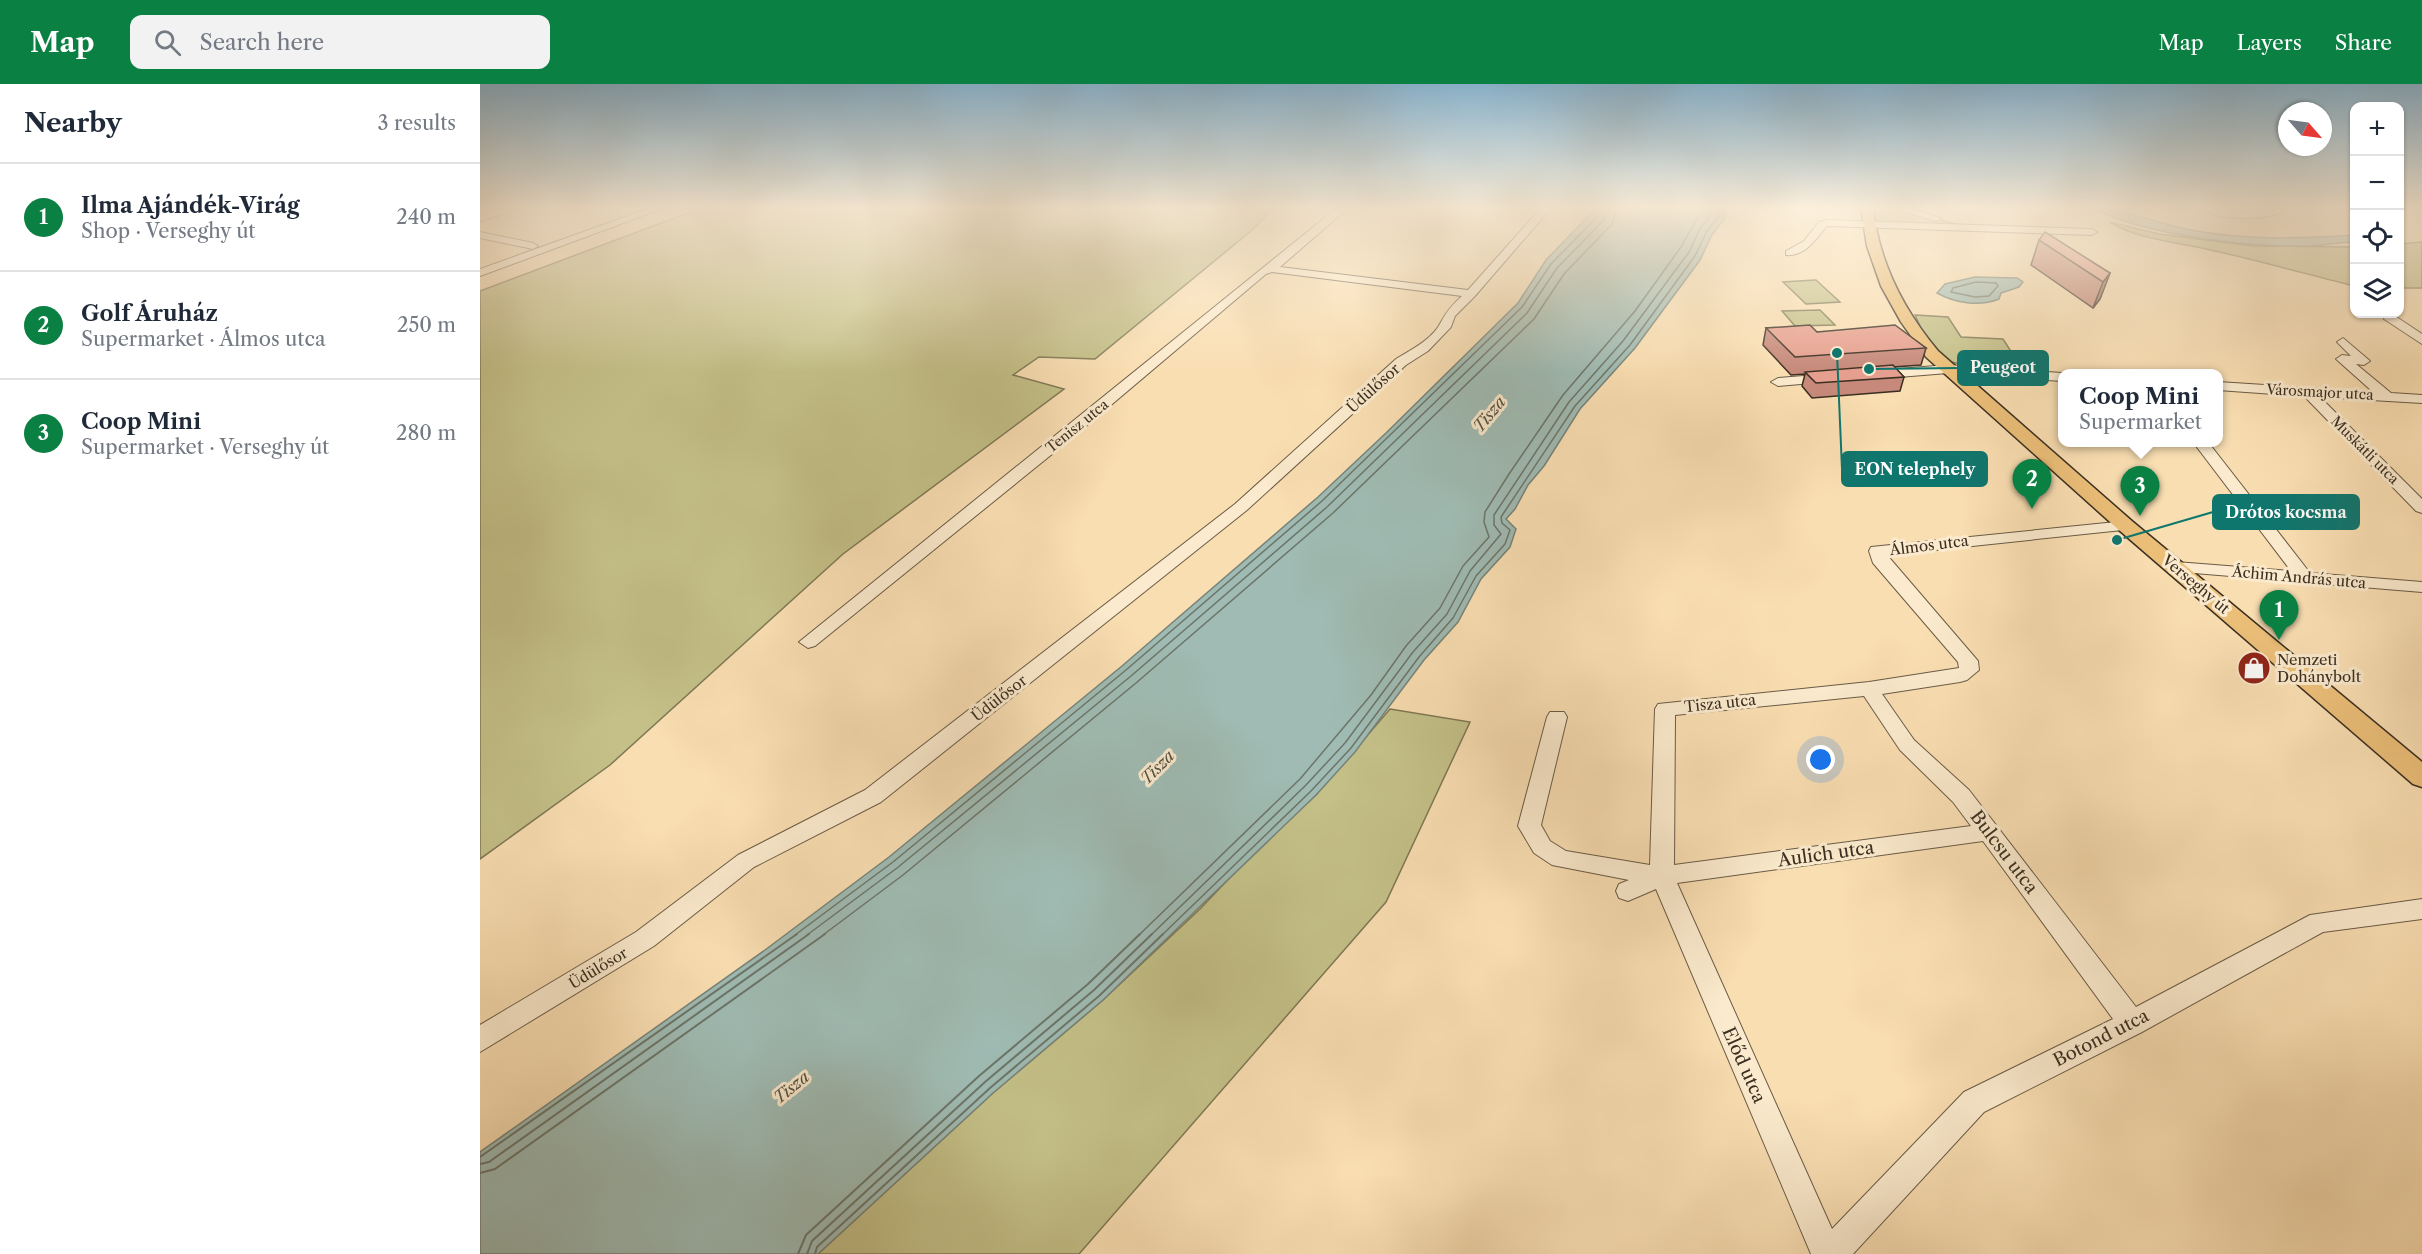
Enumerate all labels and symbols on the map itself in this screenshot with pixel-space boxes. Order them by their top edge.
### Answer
north arrow [2278,102,2332,156]
callout: Peugeot [1958,351,2048,385]
text: Peugeot [1970,357,2037,377]
street label: Üdülősor [1342,359,1404,417]
street label: Városmajor utca [2265,380,2375,404]
water label: Tisza [1469,392,1510,436]
street label: Tenisz utca [1042,395,1112,457]
street label: Muskátli utca [2327,412,2403,488]
callout: EON telephely [1842,452,1987,486]
text: EON telephely [1855,459,1977,479]
pin: 2 [2012,460,2052,509]
pin: 3 [2120,466,2160,516]
callout: Drótos kocsma [2213,495,2359,529]
text: Drótos kocsma [2225,502,2347,522]
street label: Álmos utca [1887,531,1970,559]
street label: Verseghy út [2158,550,2234,618]
street label: Áchim András utca [2230,562,2367,592]
pin: 1 [2260,590,2298,640]
shop icon: Nemzeti Dohánybolt [2236,650,2272,686]
place label: Nemzeti Dohánybolt [2277,650,2362,686]
street label: Üdülősor [968,670,1031,725]
street label: Tisza utca [1683,690,1757,716]
water label: Tisza [1136,745,1179,788]
your location [1806,745,1835,774]
street label: Bulcsu utca [1966,806,2043,898]
street label: Aulich utca [1775,836,1876,872]
street label: Üdülősor [565,943,631,993]
street label: Botond utca [2049,1004,2153,1072]
street label: Előd utca [1717,1024,1771,1107]
water label: Tisza [769,1066,813,1107]

